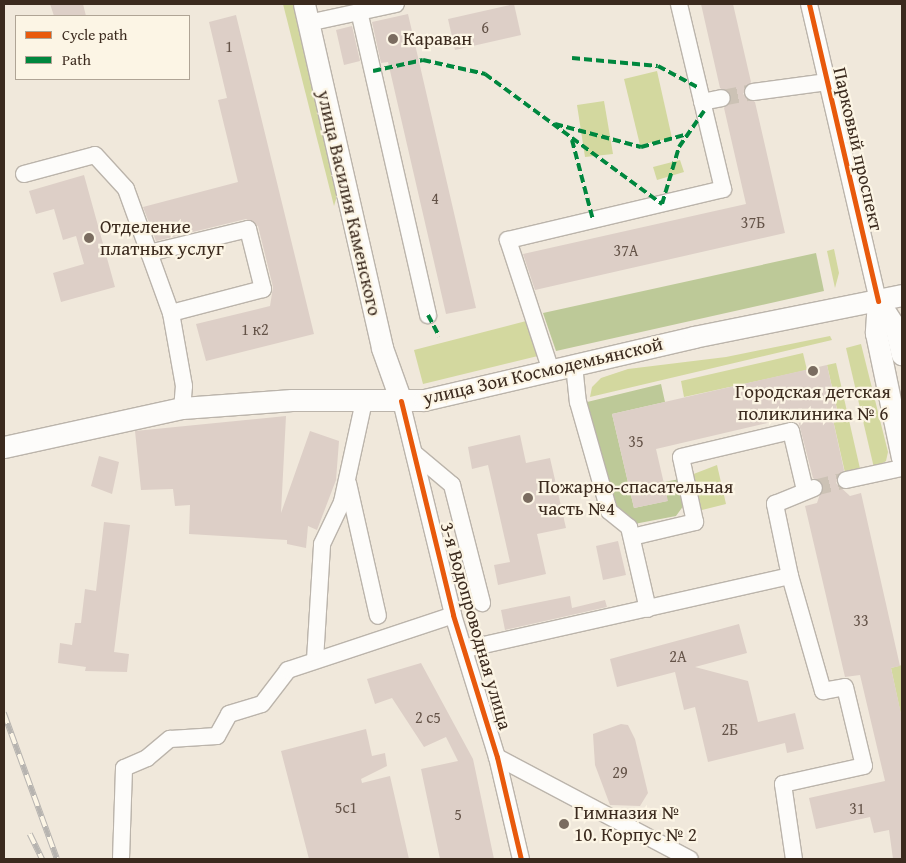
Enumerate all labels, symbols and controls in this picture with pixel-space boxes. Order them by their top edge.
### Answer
legend [15,15,190,80]
house number: 6 [481,17,489,37]
text: Cycle path [62,24,128,45]
place label: Караван [403,28,472,50]
marker: Караван [387,33,399,45]
house number: 1 [225,36,233,56]
text: Path [62,49,91,70]
street label: Парковый проспект [828,65,888,233]
street label: улица Василия Каменского [312,88,386,318]
house number: 4 [431,188,439,208]
house number: 37Б [741,212,765,232]
place label: Отделение платных услуг [100,216,224,260]
marker: Отделение платных услуг [82,231,96,245]
house number: 37А [613,240,639,260]
house number: 1 к2 [241,319,269,339]
street label: улица Зои Космодемьянской [421,332,665,410]
marker: Городская детская поликлиника № 6 [806,364,820,378]
place label: Городская детская поликлиника № 6 [735,381,891,425]
house number: 35 [628,431,644,451]
place label: Пожарно-спасательная часть №4 [538,476,733,520]
marker: Пожарно-спасательная часть №4 [522,492,534,504]
street label: 3-я Водопроводная улица [435,519,517,733]
house number: 33 [853,610,869,630]
house number: 2А [669,646,687,666]
house number: 2 с5 [415,707,441,727]
house number: 2Б [722,719,738,739]
house number: 29 [612,762,628,782]
house number: 5с1 [335,797,357,817]
house number: 31 [849,798,865,818]
place label: Гимназия № 10. Корпус № 2 [574,802,697,846]
house number: 5 [454,804,462,824]
marker: Гимназия № 10. Корпус № 2 [558,818,570,830]

